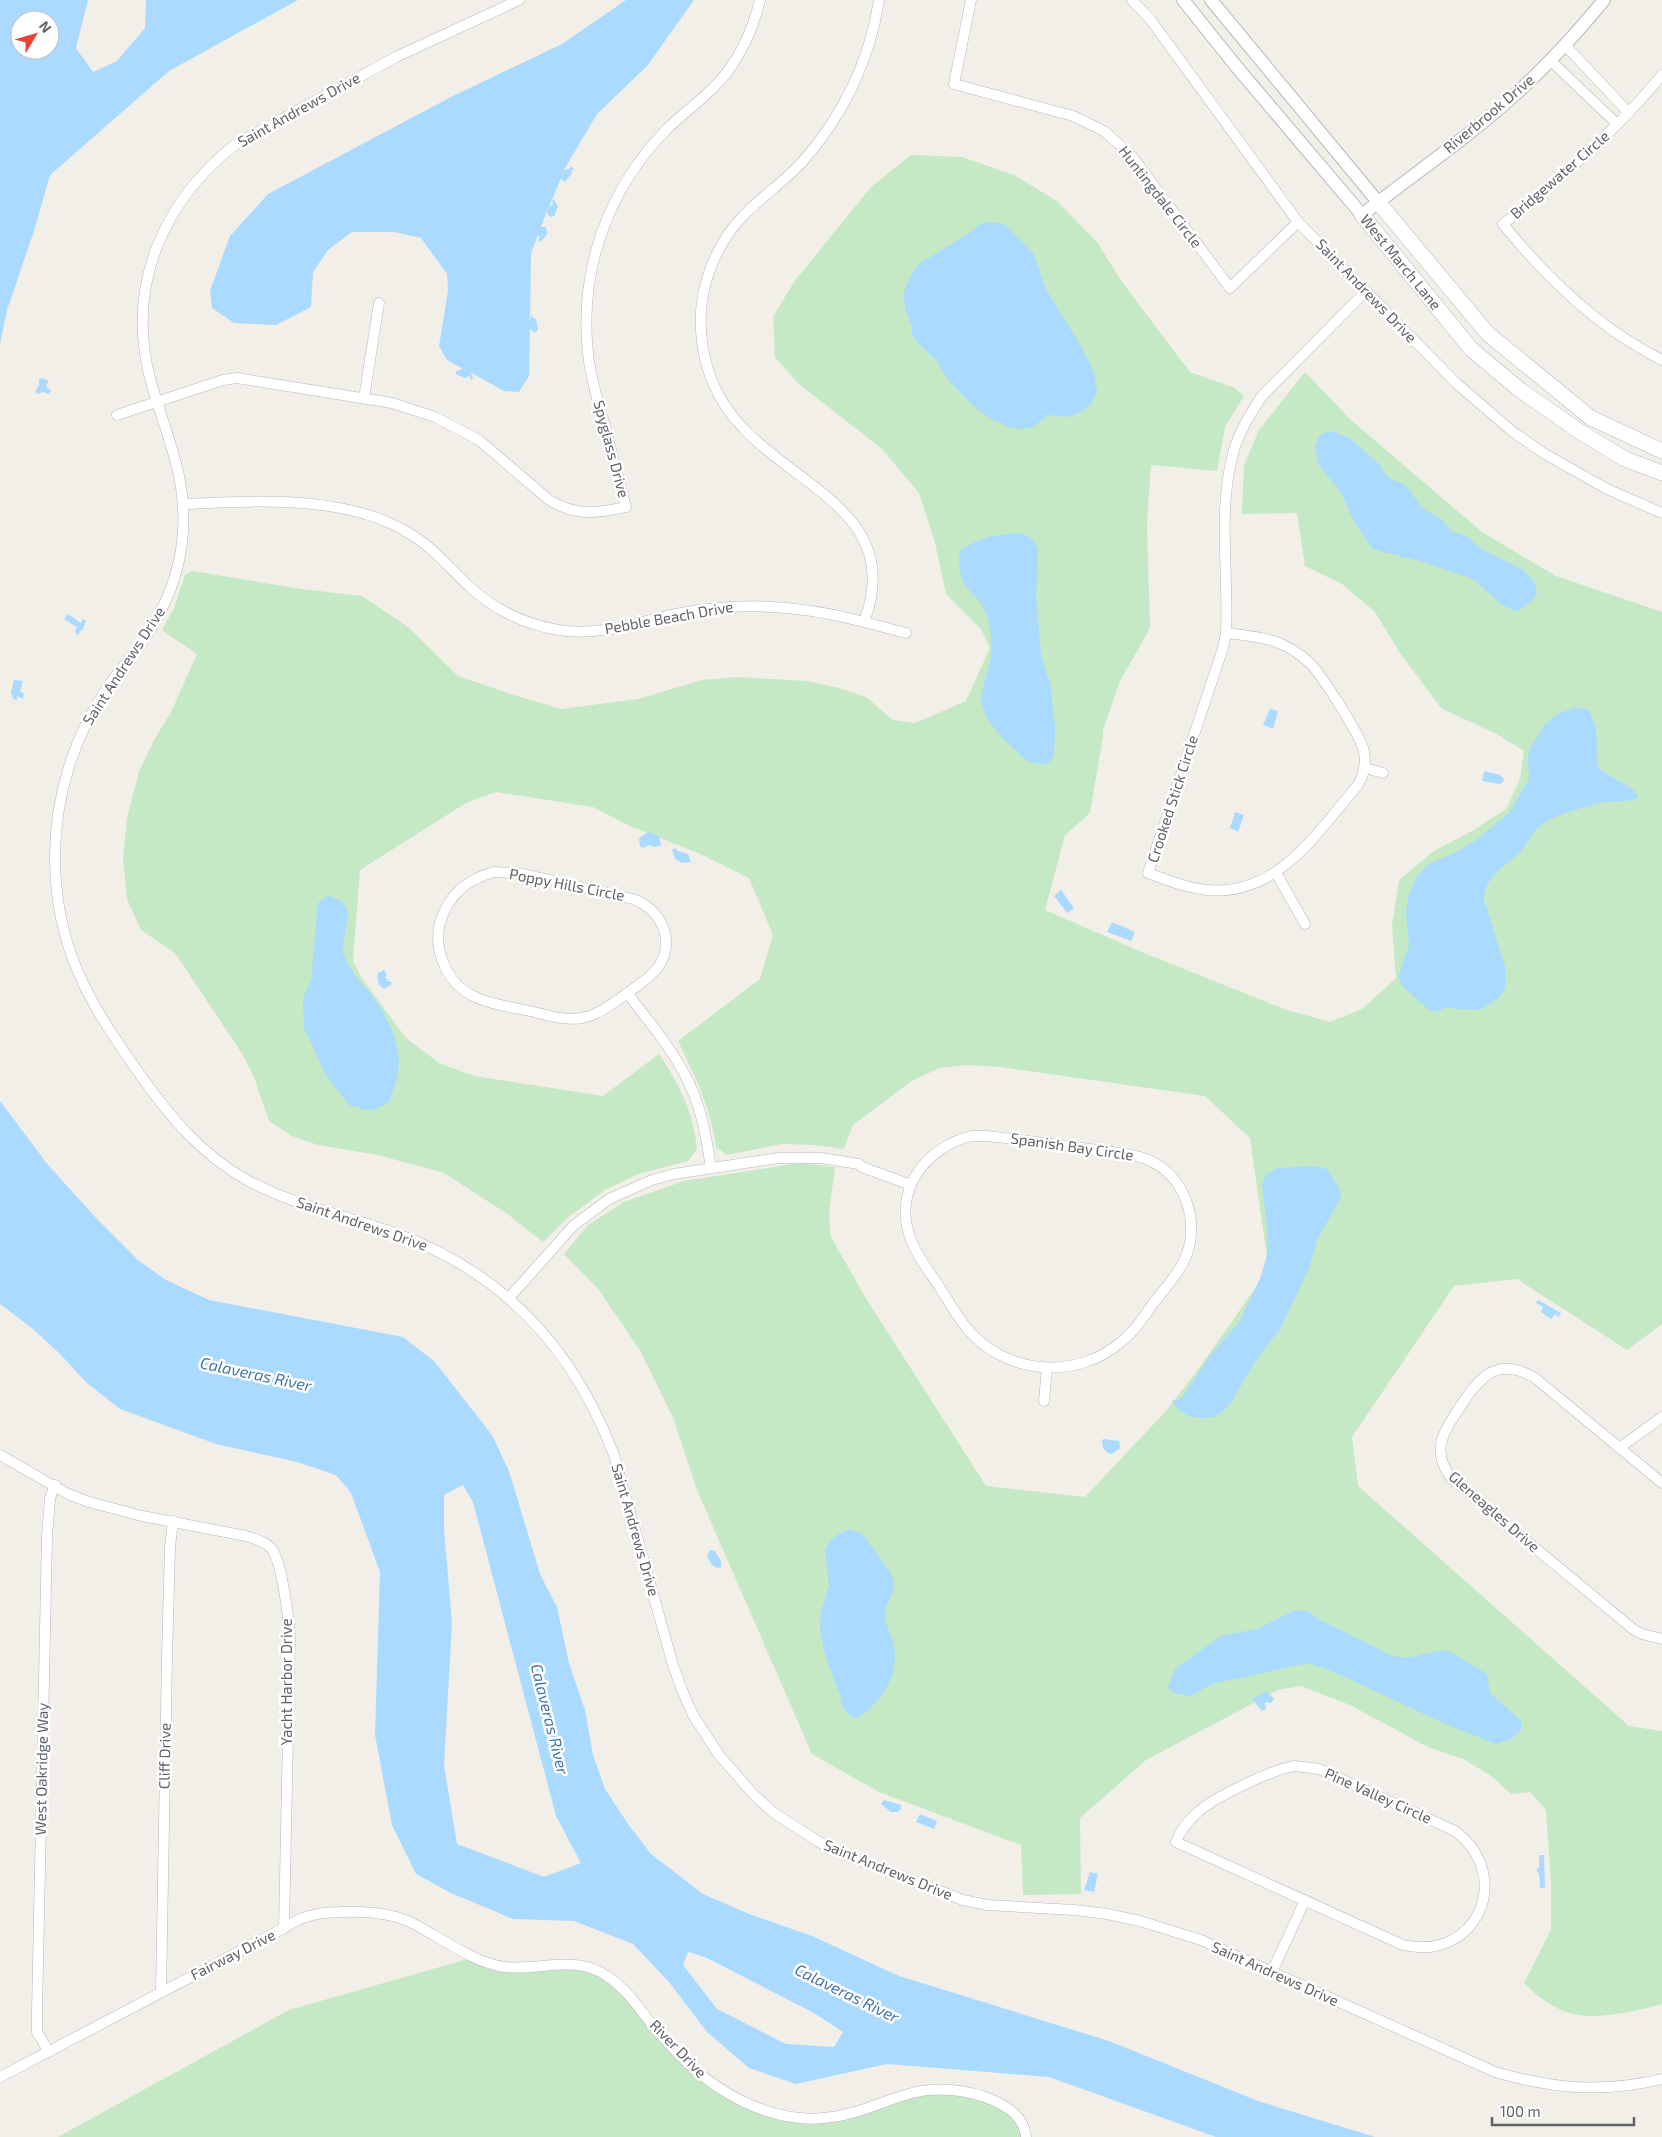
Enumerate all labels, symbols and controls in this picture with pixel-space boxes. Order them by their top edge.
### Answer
north arrow [10,10,60,60]
text: N [36,17,55,36]
street label: Saint Andrews Drive [234,68,363,150]
street label: Riverbrook Drive [1439,70,1537,156]
street label: Bridgewater Circle [1506,126,1613,222]
street label: Huntingdale Circle [1115,142,1206,251]
street label: West March Lane [1357,210,1446,313]
street label: Saint Andrews Drive [1313,235,1421,346]
street label: Spyglass Drive [590,398,634,499]
street label: Pebble Beach Drive [603,597,735,637]
street label: Saint Andrews Drive [78,603,168,728]
street label: Crooked Stick Circle [1143,733,1201,865]
street label: Poppy Hills Circle [508,864,626,904]
street label: Spanish Bay Circle [1010,1128,1135,1164]
street label: Saint Andrews Drive [295,1192,430,1254]
water label: Calaveras River [199,1352,314,1395]
street label: Saint Andrews Drive [608,1461,664,1598]
street label: Gleneagles Drive [1446,1467,1544,1556]
street label: Yacht Harbor Drive [277,1618,295,1746]
water label: Calaveras River [528,1662,574,1777]
street label: West Oakridge Way [31,1702,51,1835]
street label: Cliff Drive [154,1723,174,1789]
street label: Pine Valley Circle [1322,1763,1435,1827]
street label: Saint Andrews Drive [821,1835,955,1903]
street label: Fairway Drive [187,1925,278,1983]
street label: Saint Andrews Drive [1209,1937,1342,2009]
water label: Calaveras River [792,1959,903,2026]
street label: River Drive [647,2016,711,2081]
scale bar [1492,2094,1634,2126]
text: 100 m [1500,2102,1541,2120]

